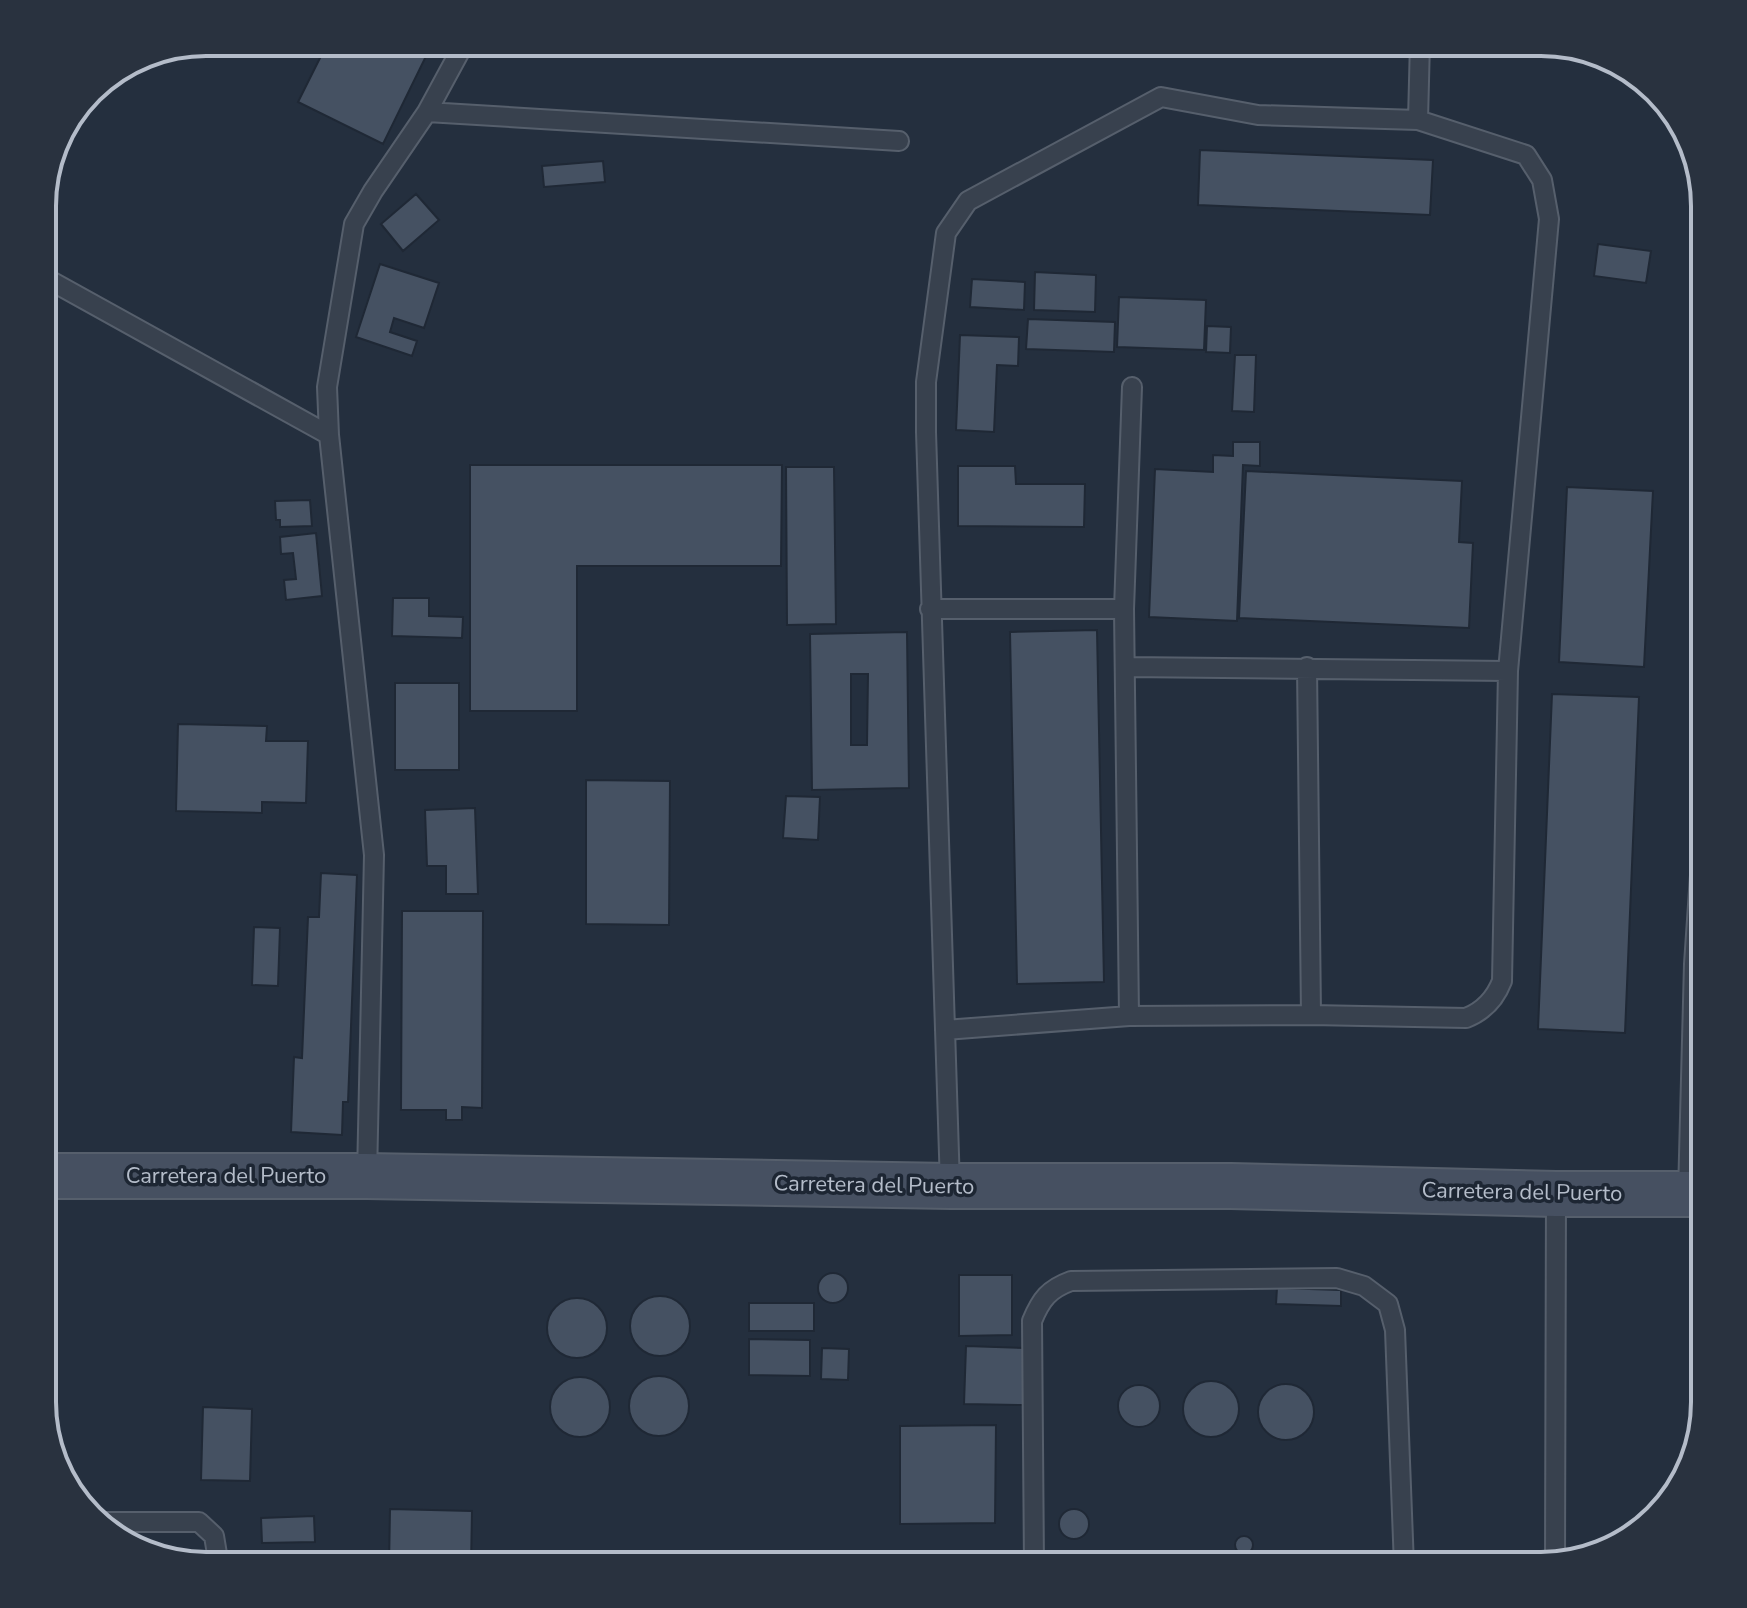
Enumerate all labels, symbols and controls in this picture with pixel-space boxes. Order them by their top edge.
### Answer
street label: Carretera del Puerto [126,1161,326,1191]
street label: Carretera del Puerto [773,1168,975,1202]
street label: Carretera del Puerto [1421,1175,1623,1209]

